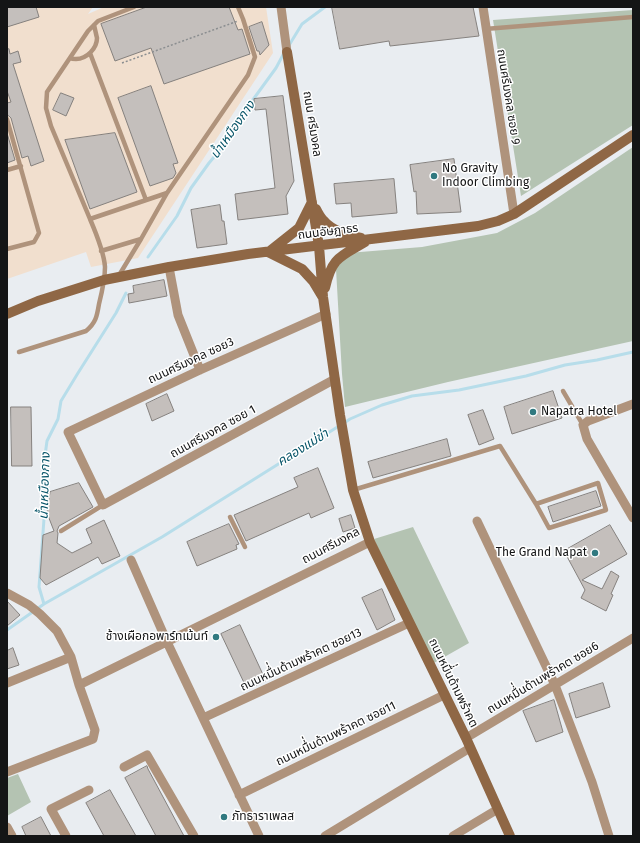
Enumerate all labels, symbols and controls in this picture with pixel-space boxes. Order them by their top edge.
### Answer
street label: ถนนศรีมงคล ซอย 9 [493,48,523,146]
street label: ถนน ศรีมงคล [300,90,324,158]
water label: น้ำเหมืองกาง [207,98,259,162]
place label: No Gravity Indoor Climbing [442,162,529,190]
marker: No Gravity Indoor Climbing [429,171,439,181]
street label: ถนนอัษฎาธร [297,221,359,243]
street label: ถนนศรีมงคล ซอย3 [146,335,236,387]
street label: ถนนศรีมงคล ซอย 1 [168,403,258,461]
place label: Napatra Hotel [541,405,617,419]
marker: Napatra Hotel [528,407,538,417]
water label: คลองแม่ข่า [274,426,332,470]
water label: น้ำเหมืองกาง [36,452,54,520]
street label: ถนนศรีมงคล [300,525,362,567]
place label: The Grand Napat [496,546,587,560]
marker: The Grand Napat [590,548,600,558]
street label: ถนนหมื่่นด้ามพร้าคต ซอย13 [238,625,364,695]
place label: ช้างเผือกอพาร์ทเม้นท์ [106,630,208,644]
marker: ช้างเผือกอพาร์ทเม้นท์ [211,632,221,642]
street label: ถนนหมื่่นด้ามพร้าคต [425,636,481,730]
street label: ถนนหมื่่นด้ามพร้าคต ซอย6 [485,639,601,717]
street label: ถนนหมื่่นด้ามพร้าคต ซอย11 [274,699,398,769]
place label: ภัทธาราเพลส [232,810,294,824]
marker: ภัทธาราเพลส [219,812,229,822]

